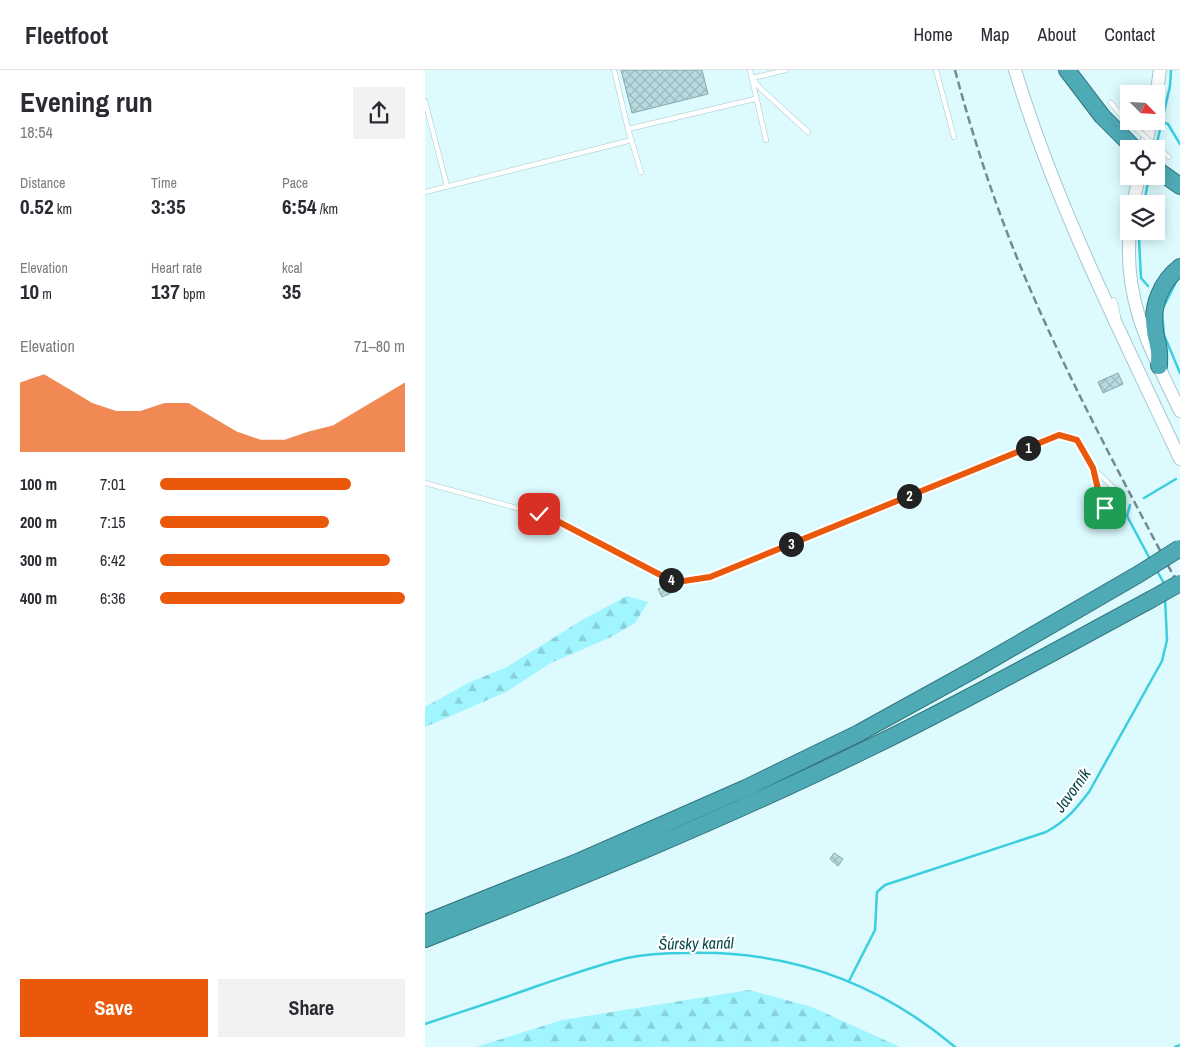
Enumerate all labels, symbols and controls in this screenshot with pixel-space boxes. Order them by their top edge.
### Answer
text: Fleetfoot [25,19,108,51]
text: Home [913,22,953,47]
text: Map [981,22,1010,47]
text: About [1038,22,1076,47]
text: Contact [1104,22,1155,47]
text: Evening run [20,83,153,121]
north arrow [1120,85,1165,130]
map controls [1120,85,1165,240]
button: share [353,87,405,139]
text: 18:54 [20,121,53,143]
button: locate [1120,140,1165,185]
text: Distance [20,174,65,192]
text: Time [151,174,177,192]
text: Pace [282,174,308,192]
text: 0.52 [20,192,54,221]
text: 3:35 [151,192,185,221]
text: 6:54 [282,192,316,221]
button: layers [1120,195,1165,240]
text: km [54,200,72,218]
text: /km [316,200,338,218]
text: Elevation [20,259,68,277]
text: Heart rate [151,259,202,277]
text: kcal [282,259,302,277]
text: 10 [20,277,39,306]
text: 137 [151,277,180,306]
text: 35 [282,277,301,306]
text: m [39,285,52,303]
text: bpm [180,285,205,303]
text: Elevation [20,335,75,357]
text: 71–80 m [354,335,405,357]
pin: 1 [1015,436,1041,460]
text: 1 [1025,439,1032,457]
text: 100 m [20,473,57,495]
text: 7:01 [100,473,126,495]
pin: 2 [897,484,921,508]
text: 2 [906,487,913,505]
pin [1084,487,1126,529]
pin [518,493,560,535]
icon: arrive [1091,494,1119,522]
icon: check [525,500,553,528]
text: 200 m [20,511,57,533]
text: 7:15 [100,511,126,533]
pin: 3 [779,532,803,556]
text: 3 [788,535,795,553]
text: 300 m [20,549,57,571]
text: 6:42 [100,549,126,571]
pin: 4 [659,568,683,592]
text: 4 [668,571,675,589]
text: 400 m [20,587,57,609]
text: 6:36 [100,587,126,609]
water label: Javorník [1048,763,1096,817]
water label: Šúrsky kanál [658,931,735,955]
button: Save [20,979,208,1037]
button: Share [218,979,405,1037]

